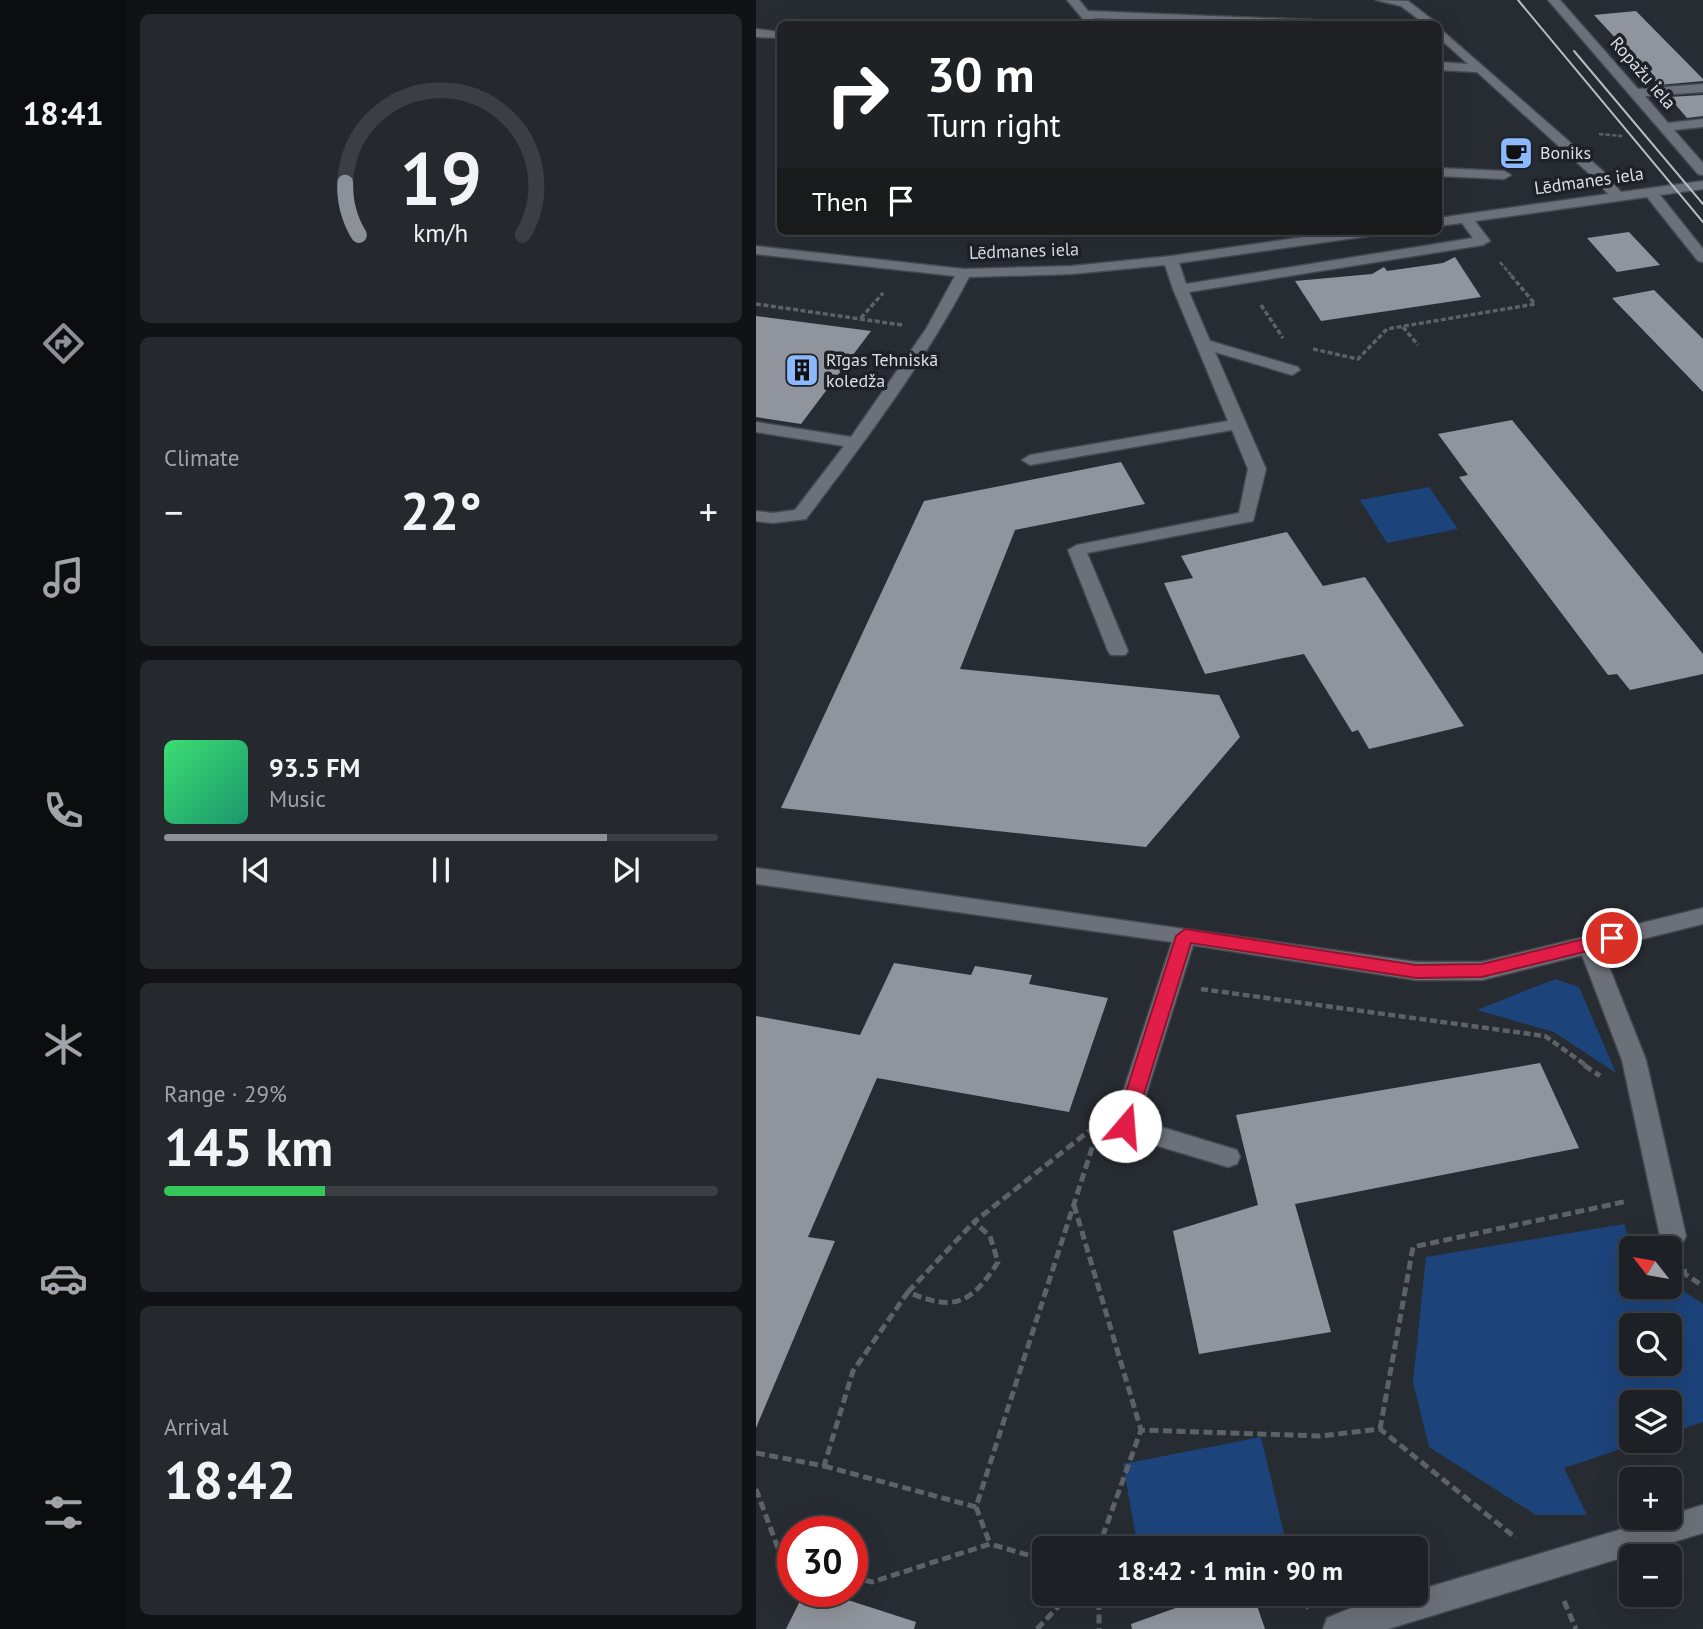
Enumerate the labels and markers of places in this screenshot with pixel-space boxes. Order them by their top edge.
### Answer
cafe icon: Boniks [1497,134,1535,172]
place label: Boniks [1540,141,1591,164]
place label: Rīgas Tehniskā koledža [826,348,938,392]
building icon: Rīgas Tehniskā koledža [783,351,821,389]
pin [1582,908,1642,968]

